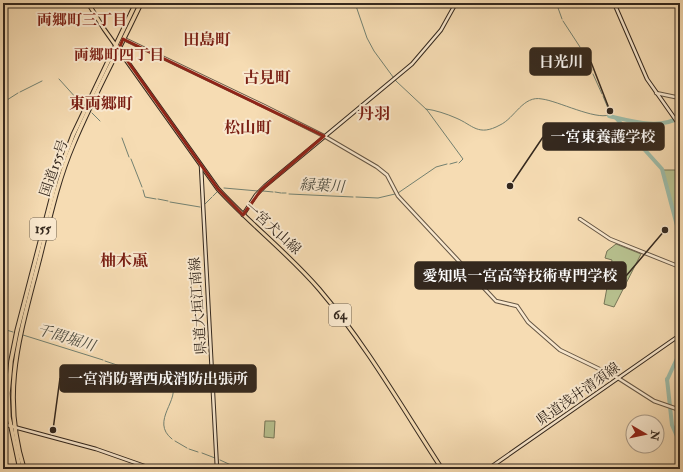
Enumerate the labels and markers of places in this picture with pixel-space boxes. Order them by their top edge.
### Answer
callout: 日光川 [530,48,591,75]
callout: 一宮東養護学校 [543,123,664,150]
callout: 愛知県一宮高等技術専門学校 [415,262,626,289]
callout: 一宮消防署西成消防出張所 [60,365,256,392]

